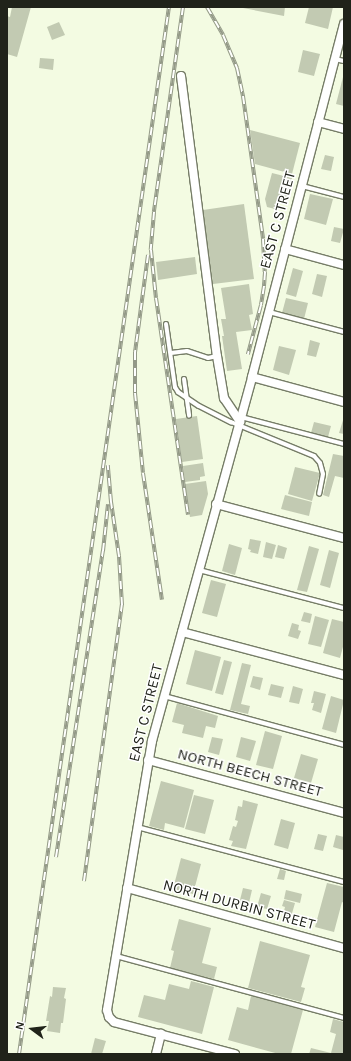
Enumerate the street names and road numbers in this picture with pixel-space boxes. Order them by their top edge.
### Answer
street label: EAST C STREET [256,169,300,271]
street label: EAST C STREET [125,662,167,764]
street label: NORTH BEECH STREET [176,745,324,801]
street label: NORTH DURBIN STREET [161,876,317,934]

